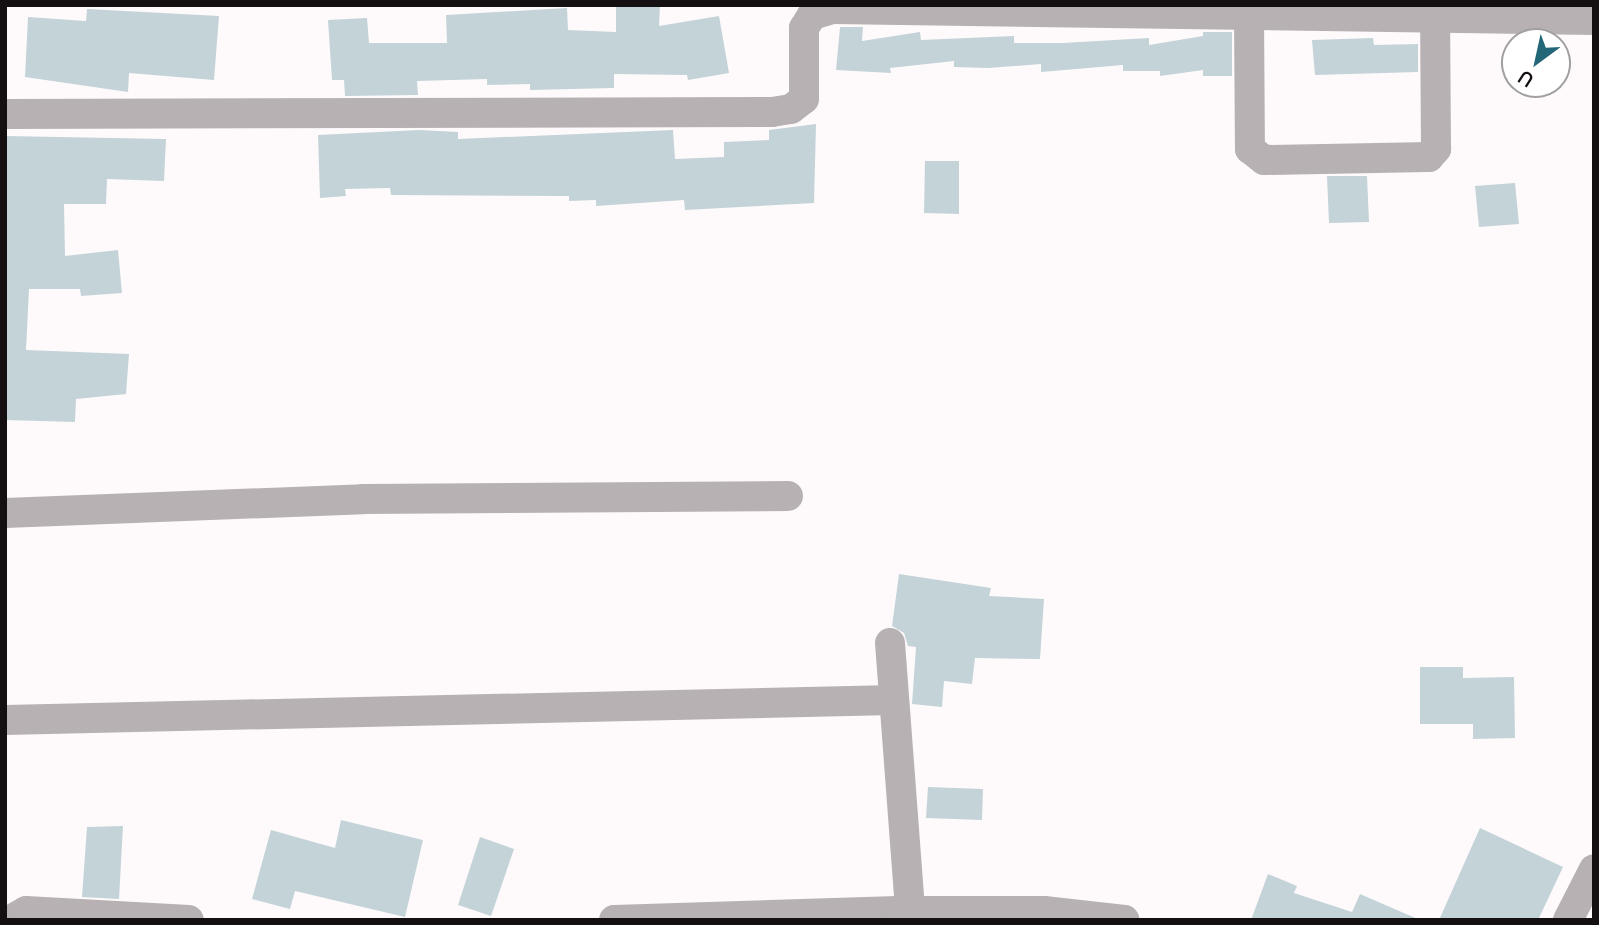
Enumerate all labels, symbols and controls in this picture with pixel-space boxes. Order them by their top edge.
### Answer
north arrow [1501,28,1571,98]
text: U [1513,64,1538,94]

